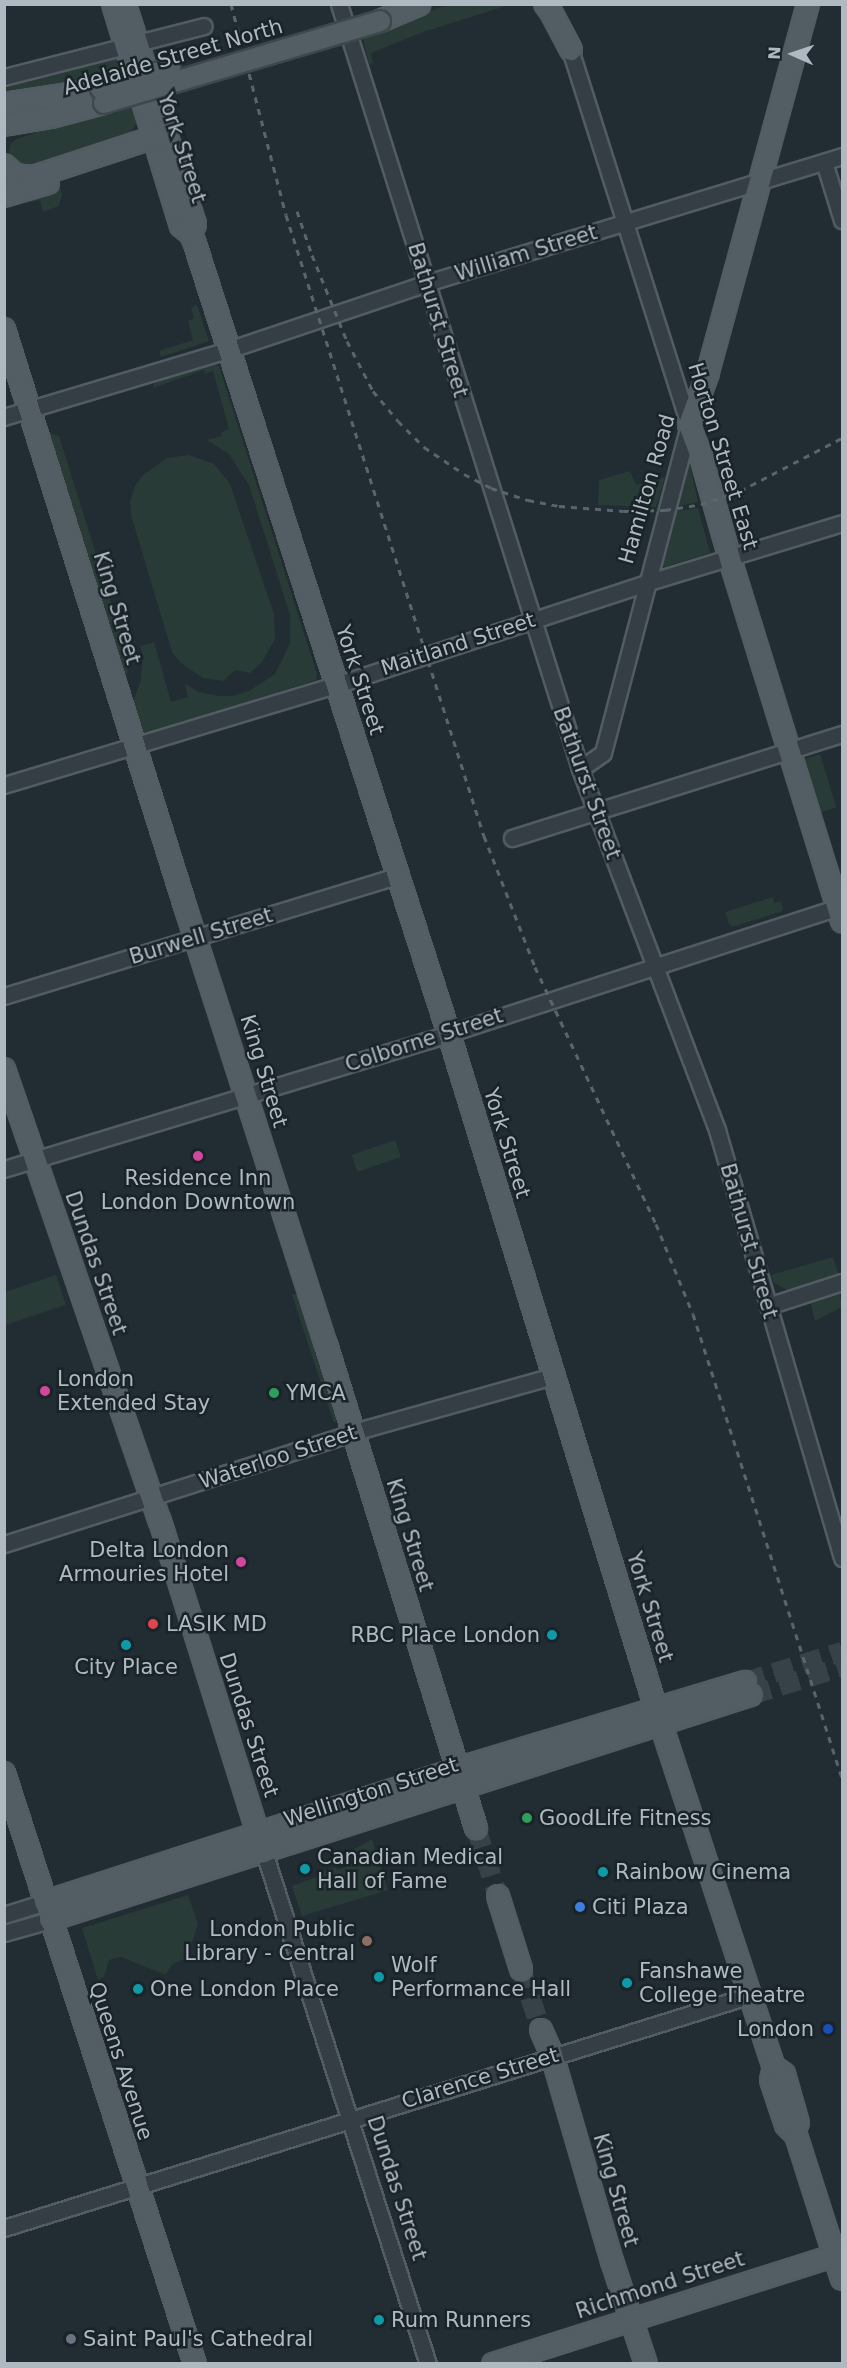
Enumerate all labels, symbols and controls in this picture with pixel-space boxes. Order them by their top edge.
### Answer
street label: Adelaide Street North [60,14,286,100]
north arrow [763,24,823,84]
text: N [765,46,784,60]
street label: York Street [152,90,212,206]
street label: William Street [452,219,600,287]
street label: Bathurst Street [402,240,474,400]
street label: Horton Street East [683,359,763,553]
street label: Hamilton Road [614,411,680,567]
street label: King Street [88,549,146,667]
street label: Maitland Street [378,607,538,681]
street label: York Street [330,622,390,738]
street label: Bathurst Street [548,703,626,863]
street label: Burwell Street [126,902,276,970]
street label: Colborne Street [342,1003,506,1077]
street label: King Street [235,1012,293,1130]
street label: York Street [478,1085,536,1201]
marker: Residence Inn London Downtown [191,1149,205,1163]
street label: Bathurst Street [715,1160,783,1322]
place label: Residence Inn London Downtown [101,1165,295,1215]
street label: Dundas Street [60,1188,132,1338]
place label: London Extended Stay [57,1366,210,1416]
place label: YMCA [286,1380,346,1406]
marker: London Extended Stay [38,1384,52,1398]
marker: YMCA [267,1386,281,1400]
street label: Waterloo Street [196,1420,360,1494]
street label: King Street [381,1476,439,1594]
place label: Delta London Armouries Hotel [59,1537,229,1587]
street label: York Street [621,1549,679,1665]
marker: Delta London Armouries Hotel [234,1555,248,1569]
place label: LASIK MD [166,1611,267,1637]
marker: LASIK MD [144,1615,162,1633]
place label: RBC Place London [351,1622,540,1648]
marker: RBC Place London [545,1628,559,1642]
marker: City Place [119,1638,133,1652]
street label: Dundas Street [214,1650,284,1800]
place label: City Place [74,1654,178,1680]
street label: Wellington Street [281,1752,461,1832]
place label: GoodLife Fitness [539,1805,712,1831]
marker: GoodLife Fitness [520,1811,534,1825]
place label: Canadian Medical Hall of Fame [317,1844,503,1894]
place label: Rainbow Cinema [615,1859,791,1885]
marker: Canadian Medical Hall of Fame [298,1862,312,1876]
marker: Rainbow Cinema [596,1865,610,1879]
place label: Citi Plaza [592,1894,688,1920]
marker: Citi Plaza [573,1900,587,1914]
place label: London Public Library - Central [184,1916,355,1966]
marker: London Public Library - Central [360,1934,374,1948]
place label: Wolf Performance Hall [391,1952,571,2002]
place label: Fanshawe College Theatre [639,1958,805,2008]
marker: Wolf Performance Hall [372,1970,386,1984]
place label: One London Place [150,1976,339,2002]
marker: Fanshawe College Theatre [620,1976,634,1990]
street label: Queens Avenue [84,1979,158,2143]
marker: One London Place [131,1982,145,1996]
place label: London [737,2016,814,2042]
marker: London [819,2020,837,2038]
street label: Clarence Street [399,2042,561,2114]
street label: Dundas Street [362,2113,432,2263]
street label: King Street [588,2130,644,2250]
street label: Richmond Street [573,2246,747,2324]
place label: Rum Runners [391,2307,531,2333]
marker: Rum Runners [372,2313,386,2327]
place label: Saint Paul's Cathedral [83,2326,313,2352]
marker: Saint Paul's Cathedral [64,2332,78,2346]

